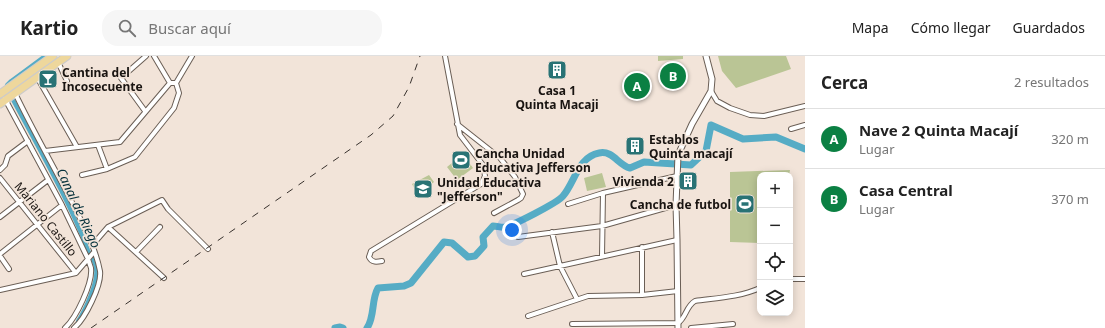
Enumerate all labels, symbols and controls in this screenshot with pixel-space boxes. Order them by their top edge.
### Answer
search box [102,10,382,46]
text: Kartio [20,15,78,41]
icon: search [116,17,138,39]
text: Buscar aquí [148,18,231,38]
text: Mapa [852,18,889,37]
text: Cómo llegar [911,18,991,37]
text: Guardados [1013,18,1085,37]
building icon: Casa 1 Quinta Macaji [546,59,568,81]
pin: B [660,61,686,91]
place label: Cantina del Incosecuente [62,64,143,95]
bar icon: Cantina del Incosecuente [37,68,59,90]
pin: A [624,71,650,101]
text: Cerca [821,71,868,94]
text: 2 resultados [1014,73,1089,91]
place label: Casa 1 Quinta Macaji [515,82,599,113]
text: Nave 2 Quinta Macají [859,120,1018,140]
text: A [830,130,839,148]
text: 320 m [1051,130,1089,148]
place label: Establos Quinta macají [649,131,734,162]
building icon: Establos Quinta macají [624,135,646,157]
text: Lugar [859,140,895,158]
place label: Cancha Unidad Educativa Jefferson [475,145,591,176]
sports icon: Cancha Unidad Educativa Jefferson [450,149,472,171]
water label: Canal de Riego [53,165,105,251]
building icon: Vivienda 2 [677,170,699,192]
map controls [757,172,793,316]
button: + [757,172,793,208]
place label: Vivienda 2 [612,173,674,190]
place label: Unidad Educativa "Jefferson" [437,174,541,205]
street label: Mariano Castillo [11,178,81,260]
school or university icon: Unidad Educativa "Jefferson" [412,178,434,200]
text: Casa Central [859,180,953,200]
text: B [830,190,838,208]
text: 370 m [1051,190,1089,208]
sports icon: Cancha de futbol [734,193,756,215]
place label: Cancha de futbol [630,196,731,213]
text: Lugar [859,200,895,218]
button: − [757,208,793,244]
your location [502,220,522,240]
button: locate [757,244,793,280]
button: layers [757,280,793,316]

